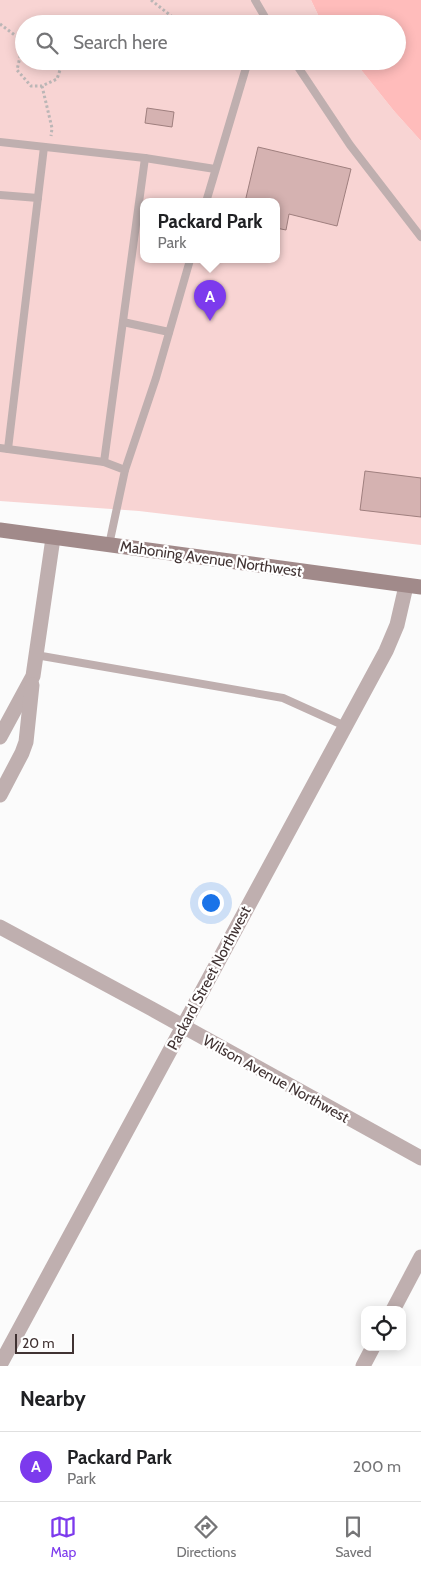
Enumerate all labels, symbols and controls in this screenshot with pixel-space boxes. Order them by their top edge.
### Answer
search box [15,15,406,70]
icon: search [33,29,61,57]
text: Search here [73,31,167,54]
popup [140,198,280,263]
text: Packard Park [157,210,263,233]
text: Park [157,233,186,252]
pin: A [194,280,226,321]
street label: Mahoning Avenue Northwest [119,537,303,581]
your location [198,890,224,916]
street label: Packard Street Northwest [163,903,255,1053]
street label: Wilson Avenue Northwest [200,1031,352,1127]
map controls [361,1306,406,1351]
button: locate [361,1306,406,1351]
scale bar [15,1331,74,1354]
text: 20 m [22,1334,55,1352]
text: Nearby [20,1386,86,1411]
text: Packard Park [67,1446,172,1469]
text: A [31,1457,41,1476]
text: 200 m [353,1457,401,1476]
text: Park [67,1469,96,1488]
tab: Map [49,1513,77,1561]
tab: Directions [176,1513,236,1561]
tab: Saved [335,1513,372,1561]

